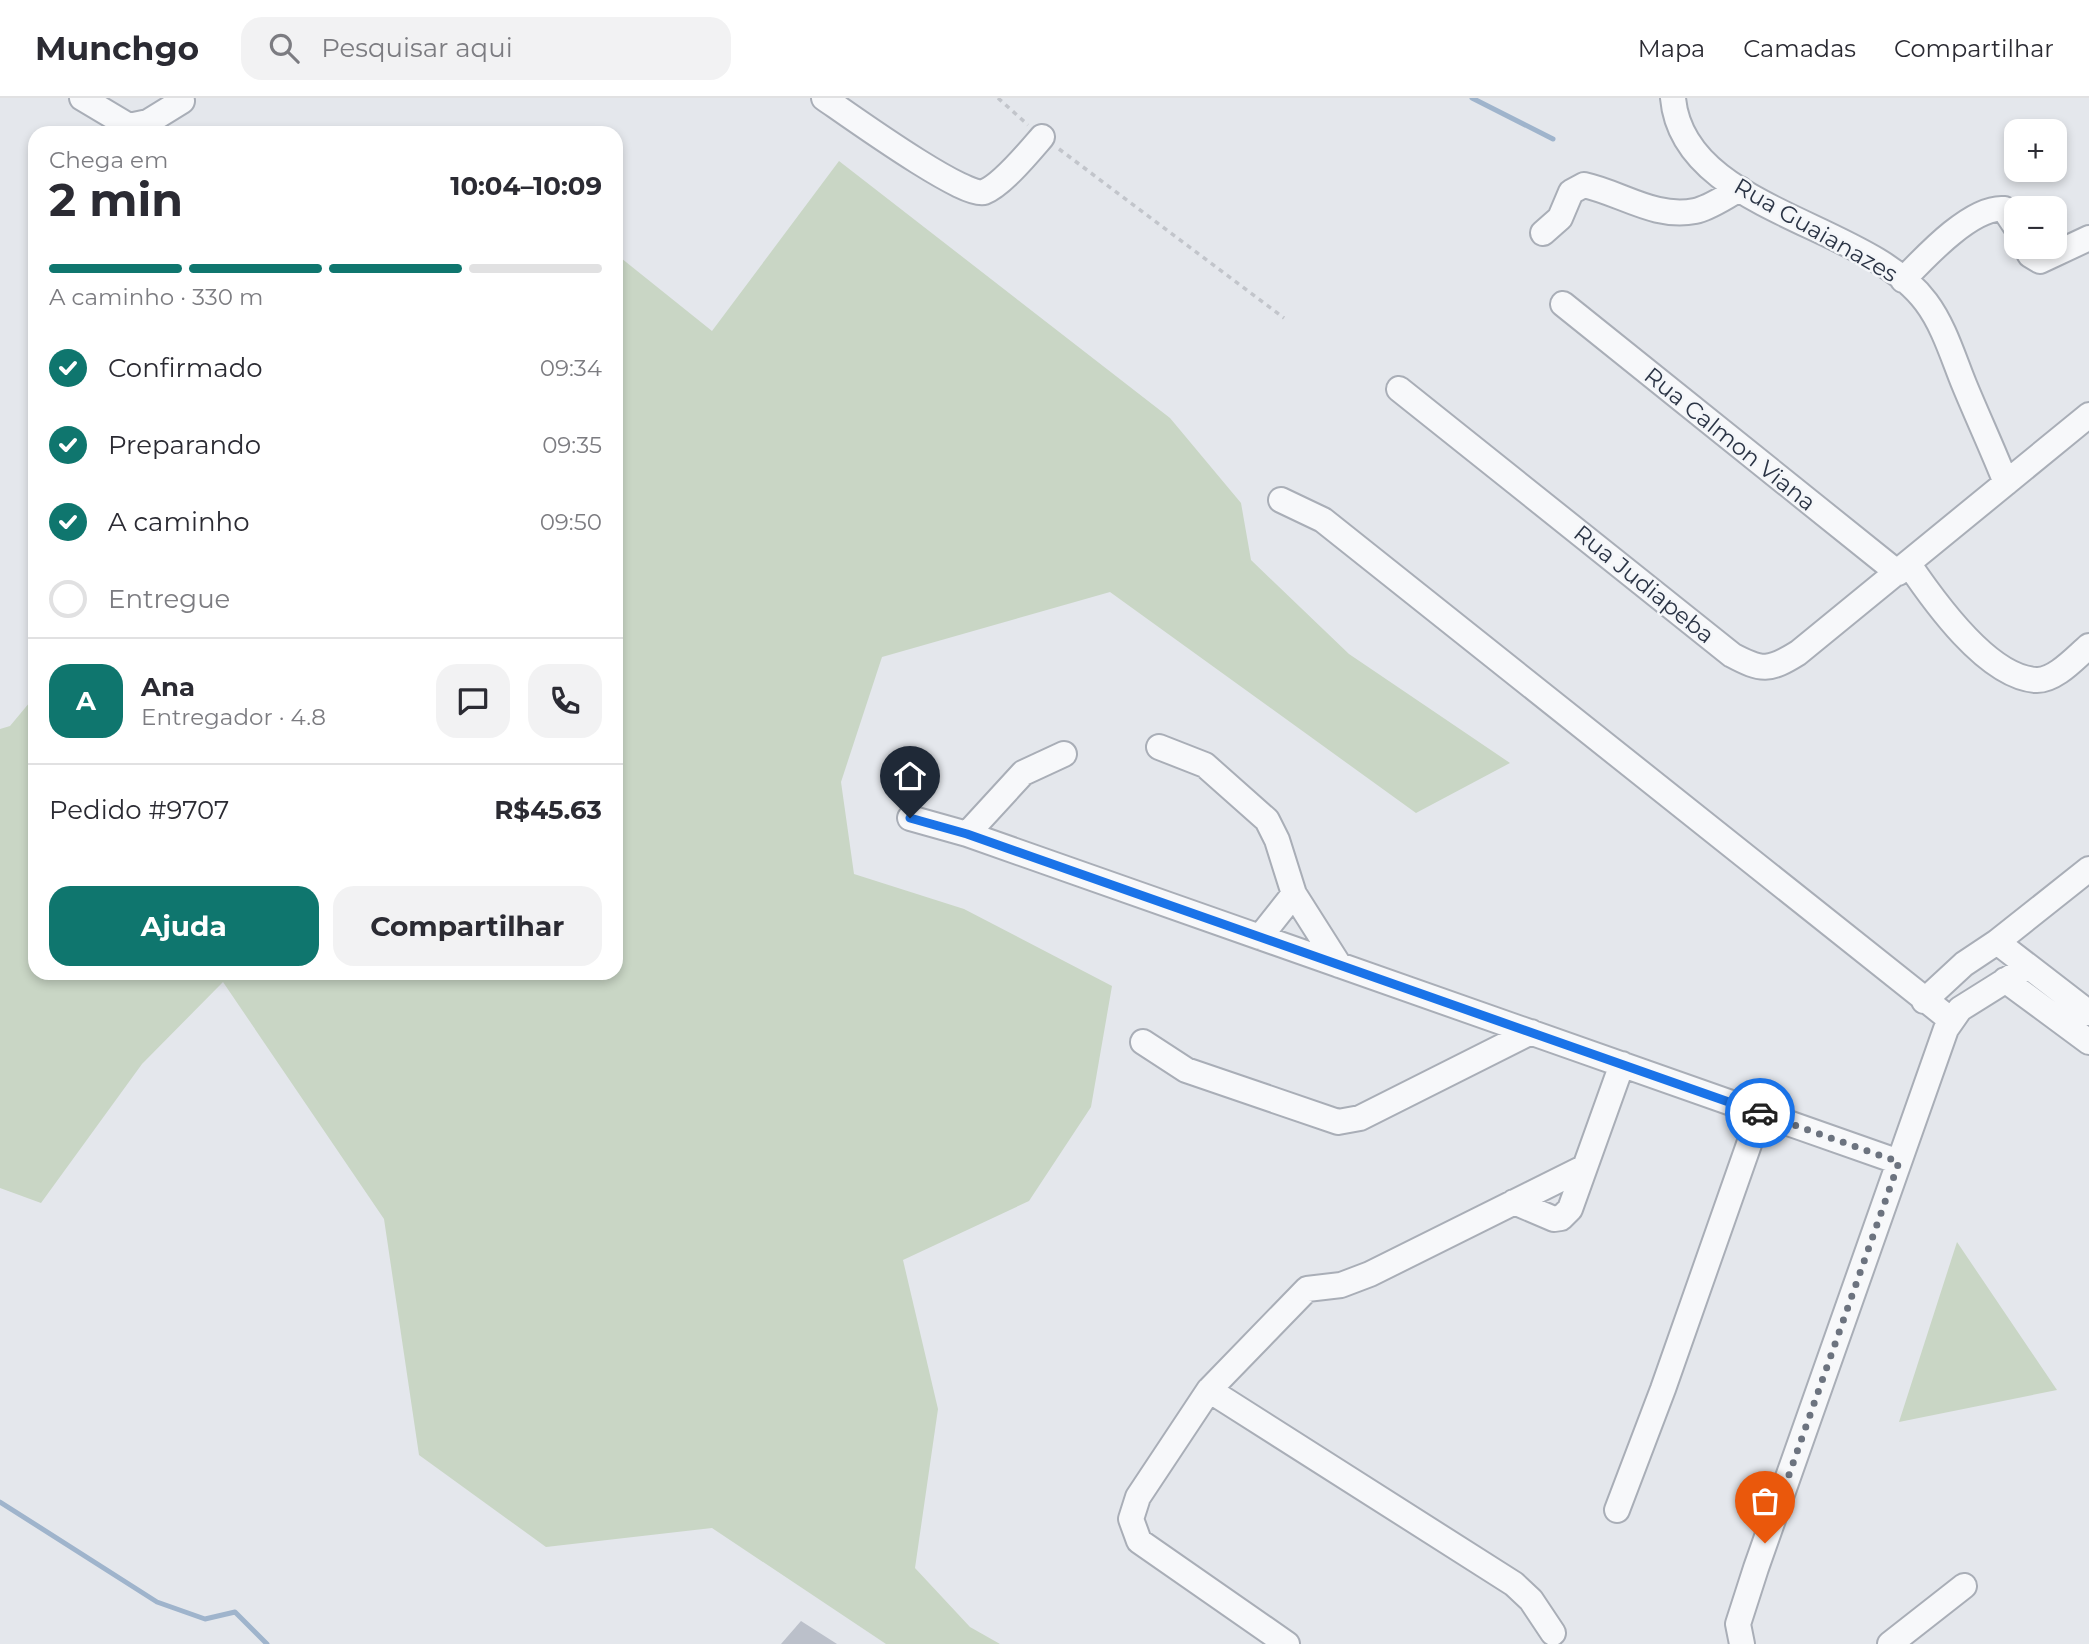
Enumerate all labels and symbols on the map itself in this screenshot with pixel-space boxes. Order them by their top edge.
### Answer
street label: Rua Guaianazes [1729,172,1903,288]
street label: Rua Calmon Viana [1639,361,1821,517]
street label: Rua Judiapeba [1568,519,1720,649]
pin [880,746,940,818]
courier [1725,1078,1795,1148]
pin [1735,1471,1795,1543]

